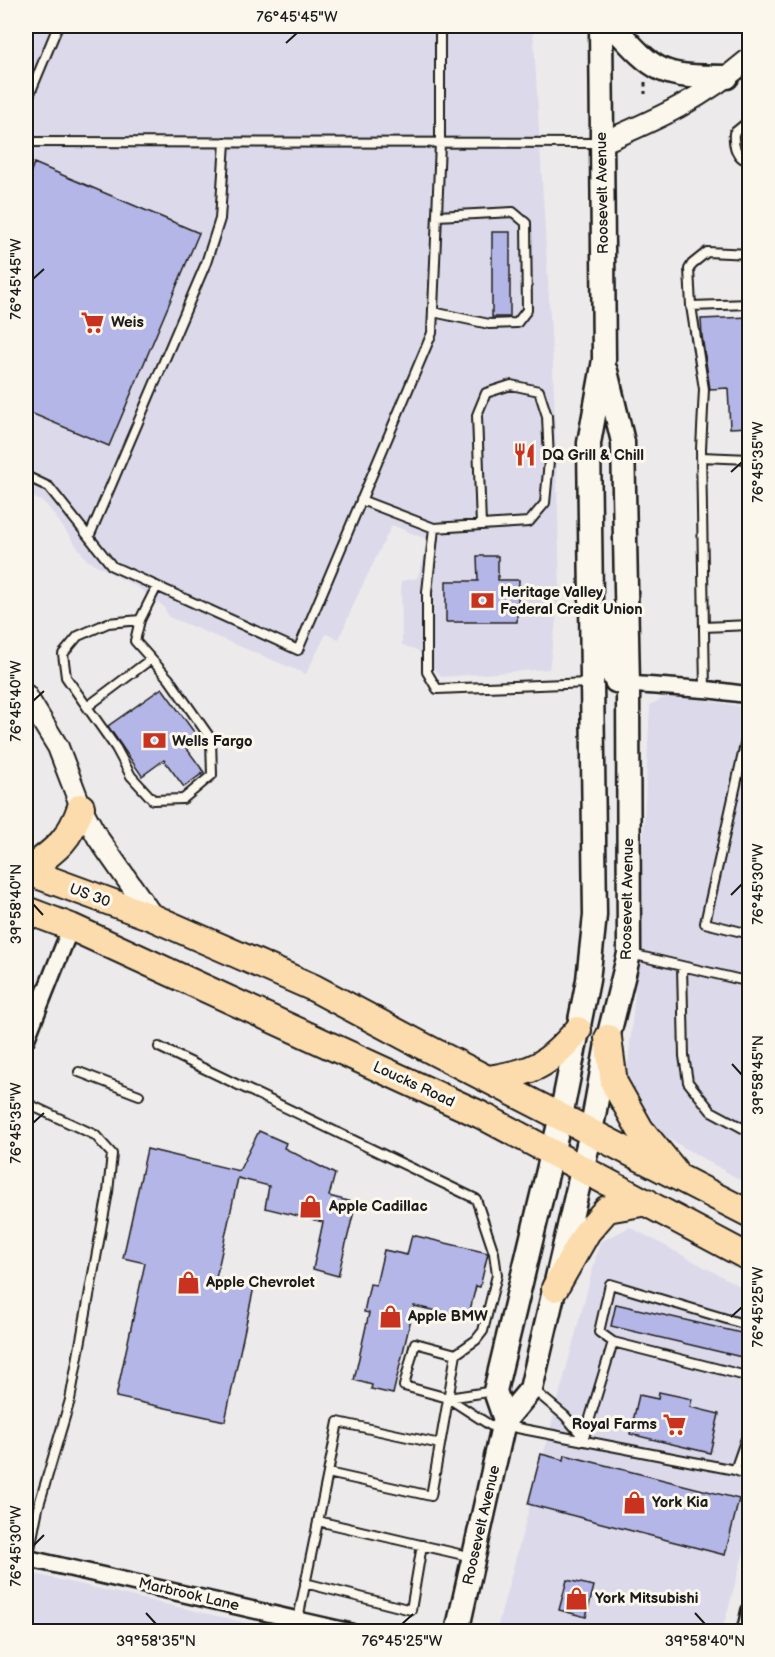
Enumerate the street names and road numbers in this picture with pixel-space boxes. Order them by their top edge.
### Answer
street label: Roosevelt Avenue [592,132,613,254]
street label: Roosevelt Avenue [617,838,638,960]
street label: US 30 [67,879,113,912]
street label: Loucks Road [370,1057,458,1112]
street label: Roosevelt Avenue [458,1463,505,1587]
street label: Marbrook Lane [137,1574,241,1615]

